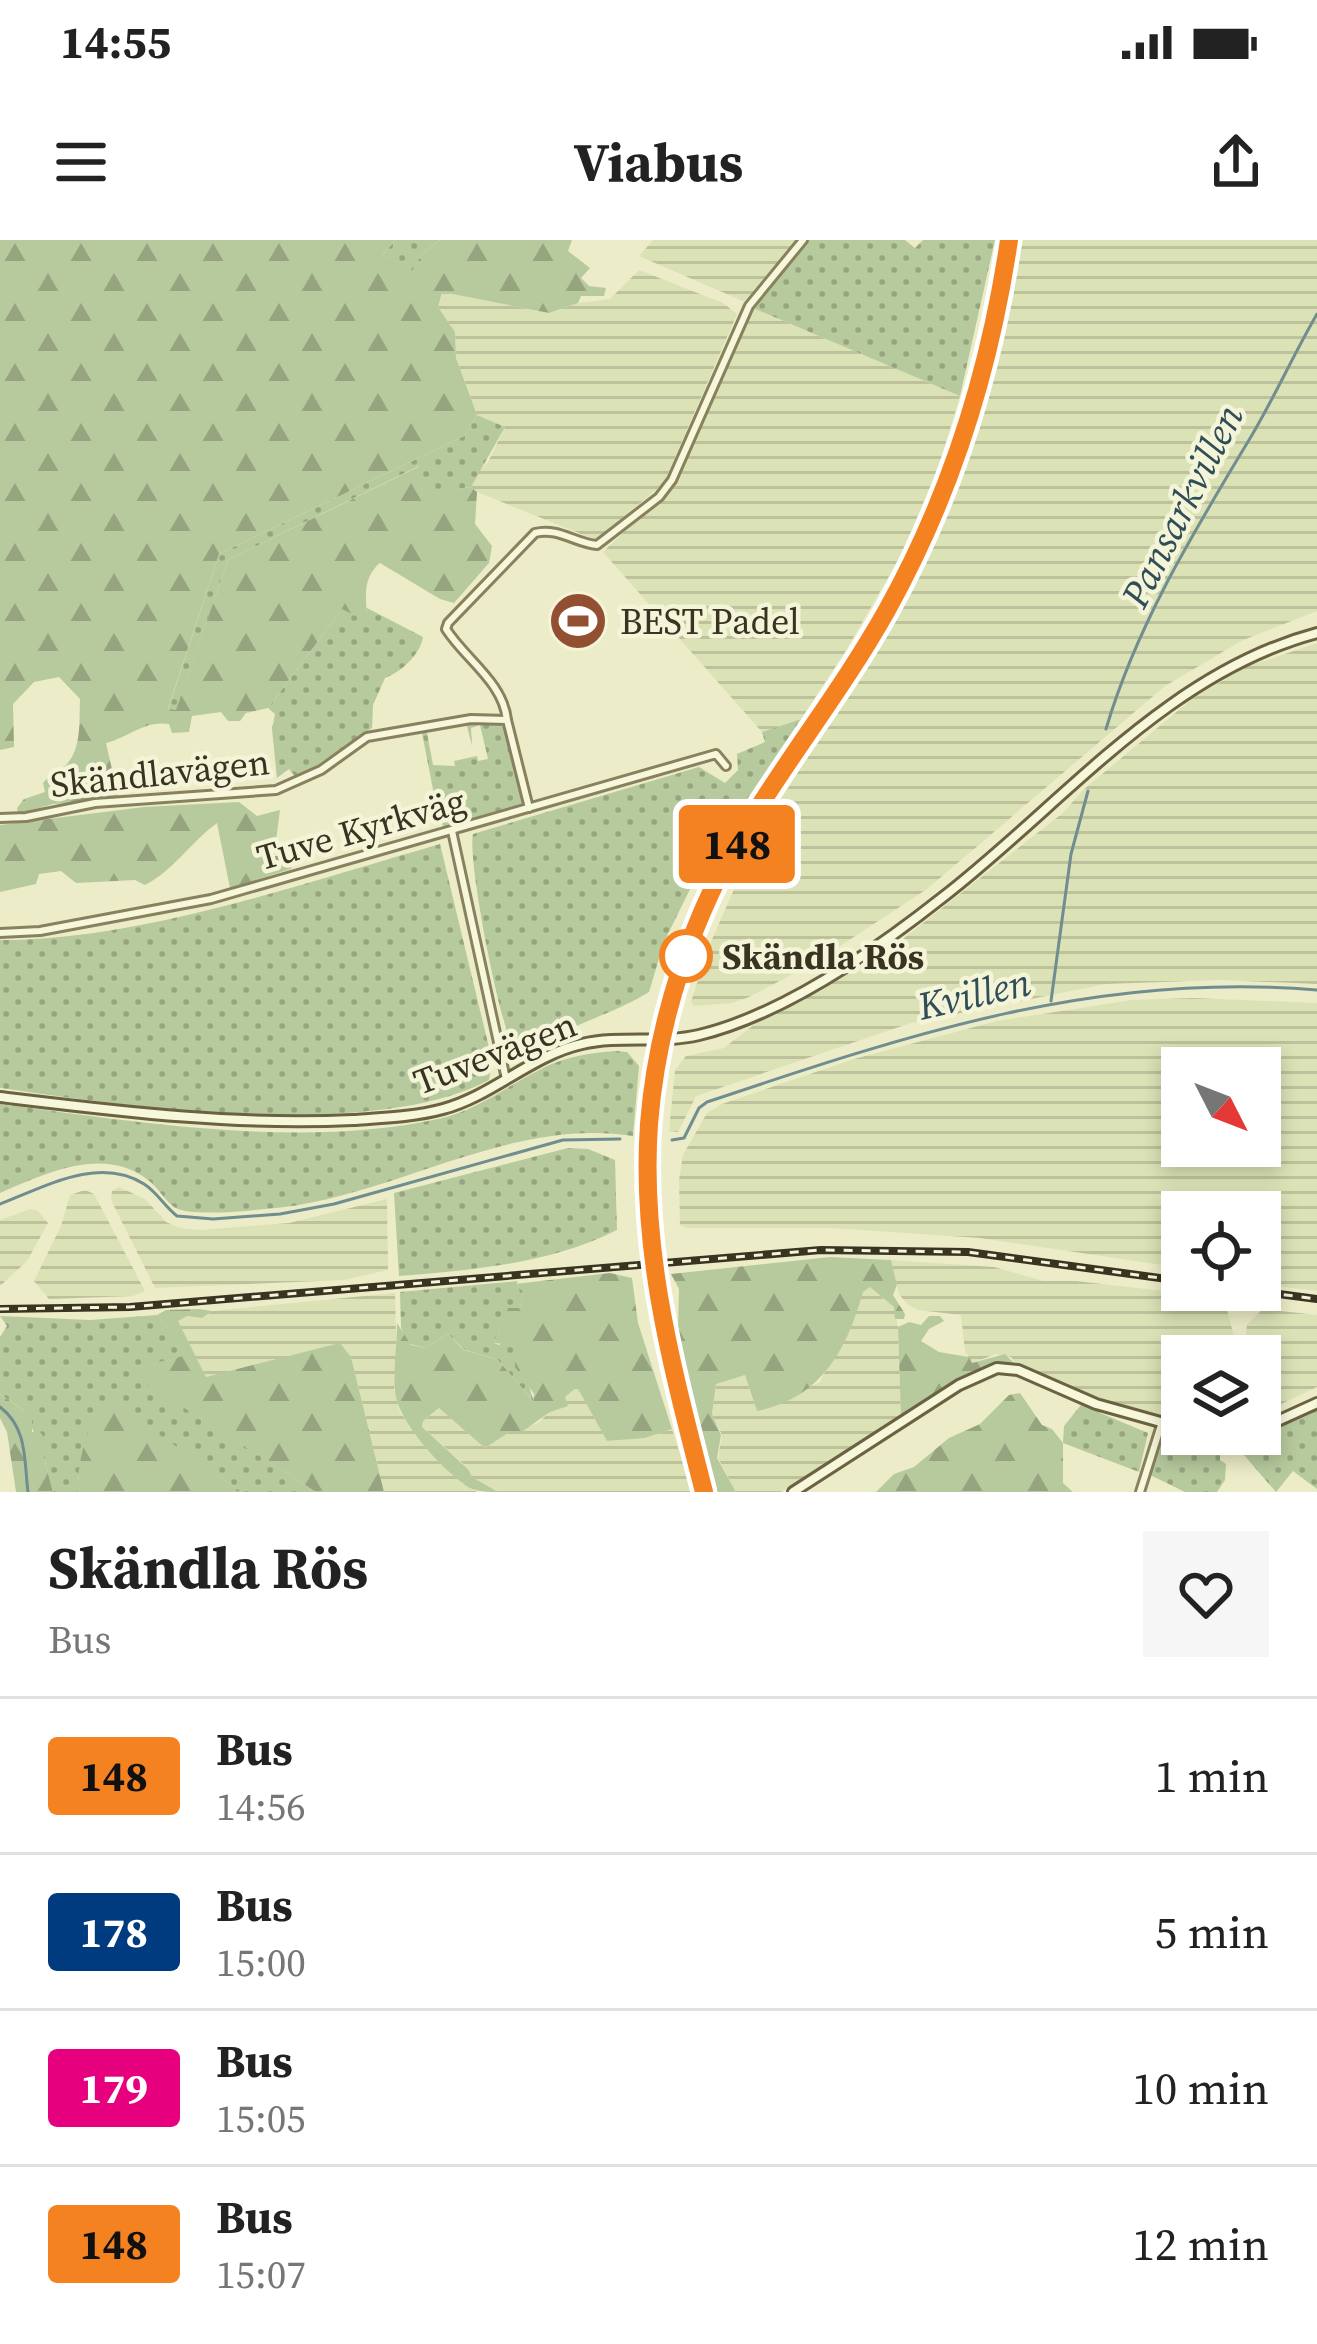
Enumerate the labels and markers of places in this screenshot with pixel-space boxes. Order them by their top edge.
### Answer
sports icon: BEST Padel [547,590,609,652]
place label: BEST Padel [620,597,800,646]
marker: Skändla Rös [661,931,711,981]
place label: Skändla Rös [722,932,924,981]

